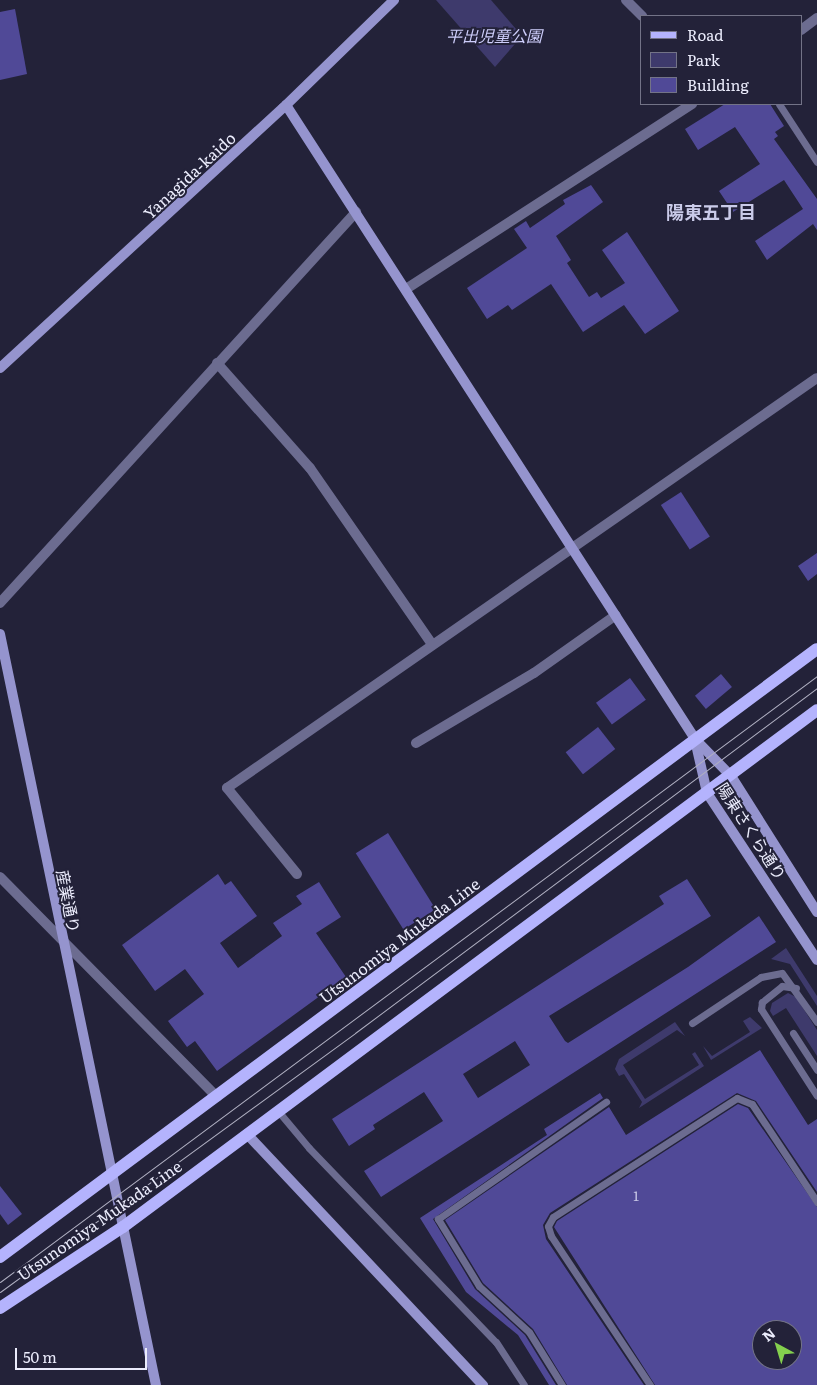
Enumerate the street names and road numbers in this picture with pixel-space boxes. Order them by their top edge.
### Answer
street label: Yanagida-kaido [139,128,239,222]
street label: 陽東さくら通り [713,779,791,883]
street label: 産業通り [53,868,85,934]
street label: Utsunomiya Mukada Line [315,873,483,1007]
street label: Utsunomiya Mukada Line [13,1156,185,1284]

